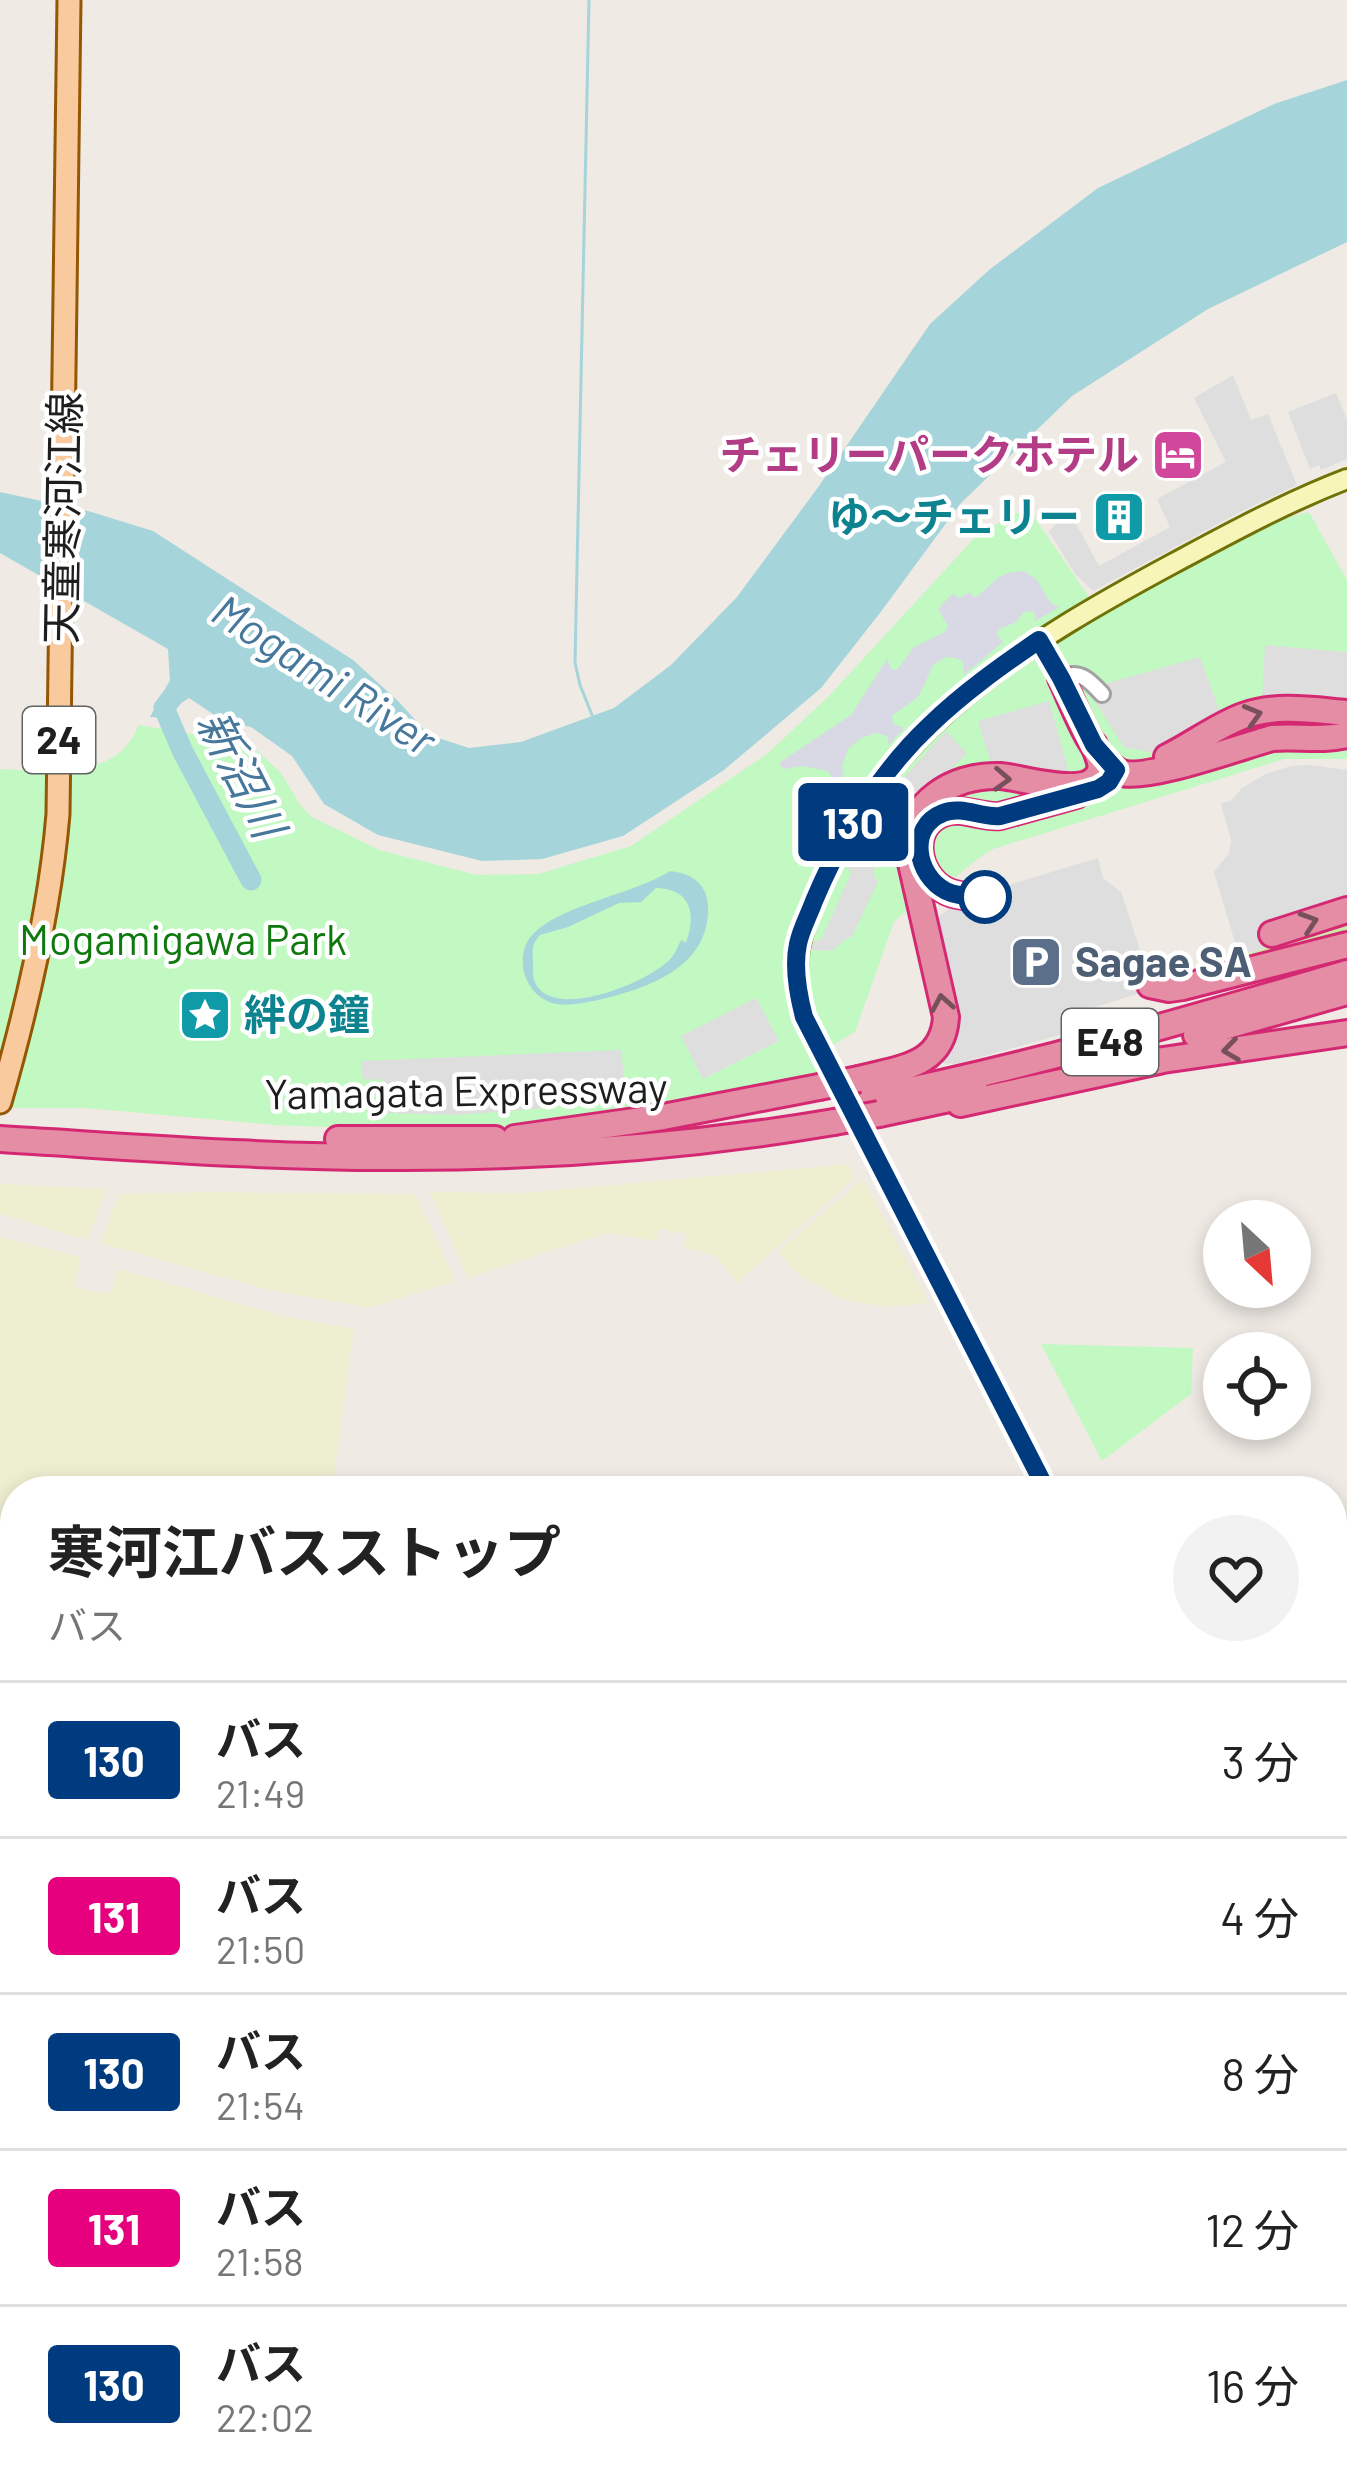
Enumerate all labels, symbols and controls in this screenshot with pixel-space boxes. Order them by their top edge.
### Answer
street label: 天童寒河江線 [34,392,88,644]
hotel icon: チェリーパークホテル [1150,427,1206,483]
place label: チェリーパークホテル [719,428,1139,478]
building icon: ゆ～チェリー [1091,489,1147,545]
place label: ゆ～チェリー [828,490,1080,540]
water label: Mogami River [203,581,449,767]
water label: 新沼川 [188,701,299,849]
one-way arrow [1242,704,1263,729]
road number: 24 [23,707,95,773]
one-way arrow [993,766,1012,792]
line badge: 130 [784,783,922,861]
text: 130 [822,797,884,847]
unlabelled marker [960,872,1010,922]
one-way arrow [1298,911,1319,936]
park label: Mogamigawa Park [19,913,347,964]
parking icon: Sagae SA [1008,934,1064,990]
place label: Sagae SA [1075,935,1252,986]
place icon: 絆の鐘 [177,987,233,1043]
place label: 絆の鐘 [244,988,370,1038]
one-way arrow [931,993,956,1013]
road number: E48 [1062,1009,1158,1075]
one-way arrow [1222,1037,1241,1063]
street label: Yamagata Expressway [264,1060,668,1119]
north arrow [1203,1200,1311,1308]
map controls [1203,1200,1311,1440]
button: locate [1203,1332,1311,1440]
button: heart [1173,1515,1299,1641]
text: 寒河江バスストップ [48,1516,561,1584]
text: バス [48,1601,126,1648]
text: バス [216,1711,306,1765]
text: 3 分 [1222,1734,1299,1788]
text: 130 [83,1735,145,1785]
text: 21:49 [216,1769,305,1816]
text: バス [216,1867,306,1921]
text: 4 分 [1220,1890,1299,1944]
text: 131 [88,1891,140,1941]
text: 21:50 [216,1925,305,1972]
text: バス [216,2023,306,2077]
text: 8 分 [1222,2046,1299,2100]
text: 130 [83,2047,145,2097]
text: 21:54 [216,2081,305,2128]
text: バス [216,2179,306,2233]
text: 12 分 [1205,2202,1299,2256]
text: 131 [88,2203,140,2253]
text: 21:58 [216,2237,304,2284]
text: バス [216,2335,306,2389]
text: 16 分 [1206,2358,1299,2412]
text: 130 [83,2359,145,2409]
text: 22:02 [216,2393,314,2440]

